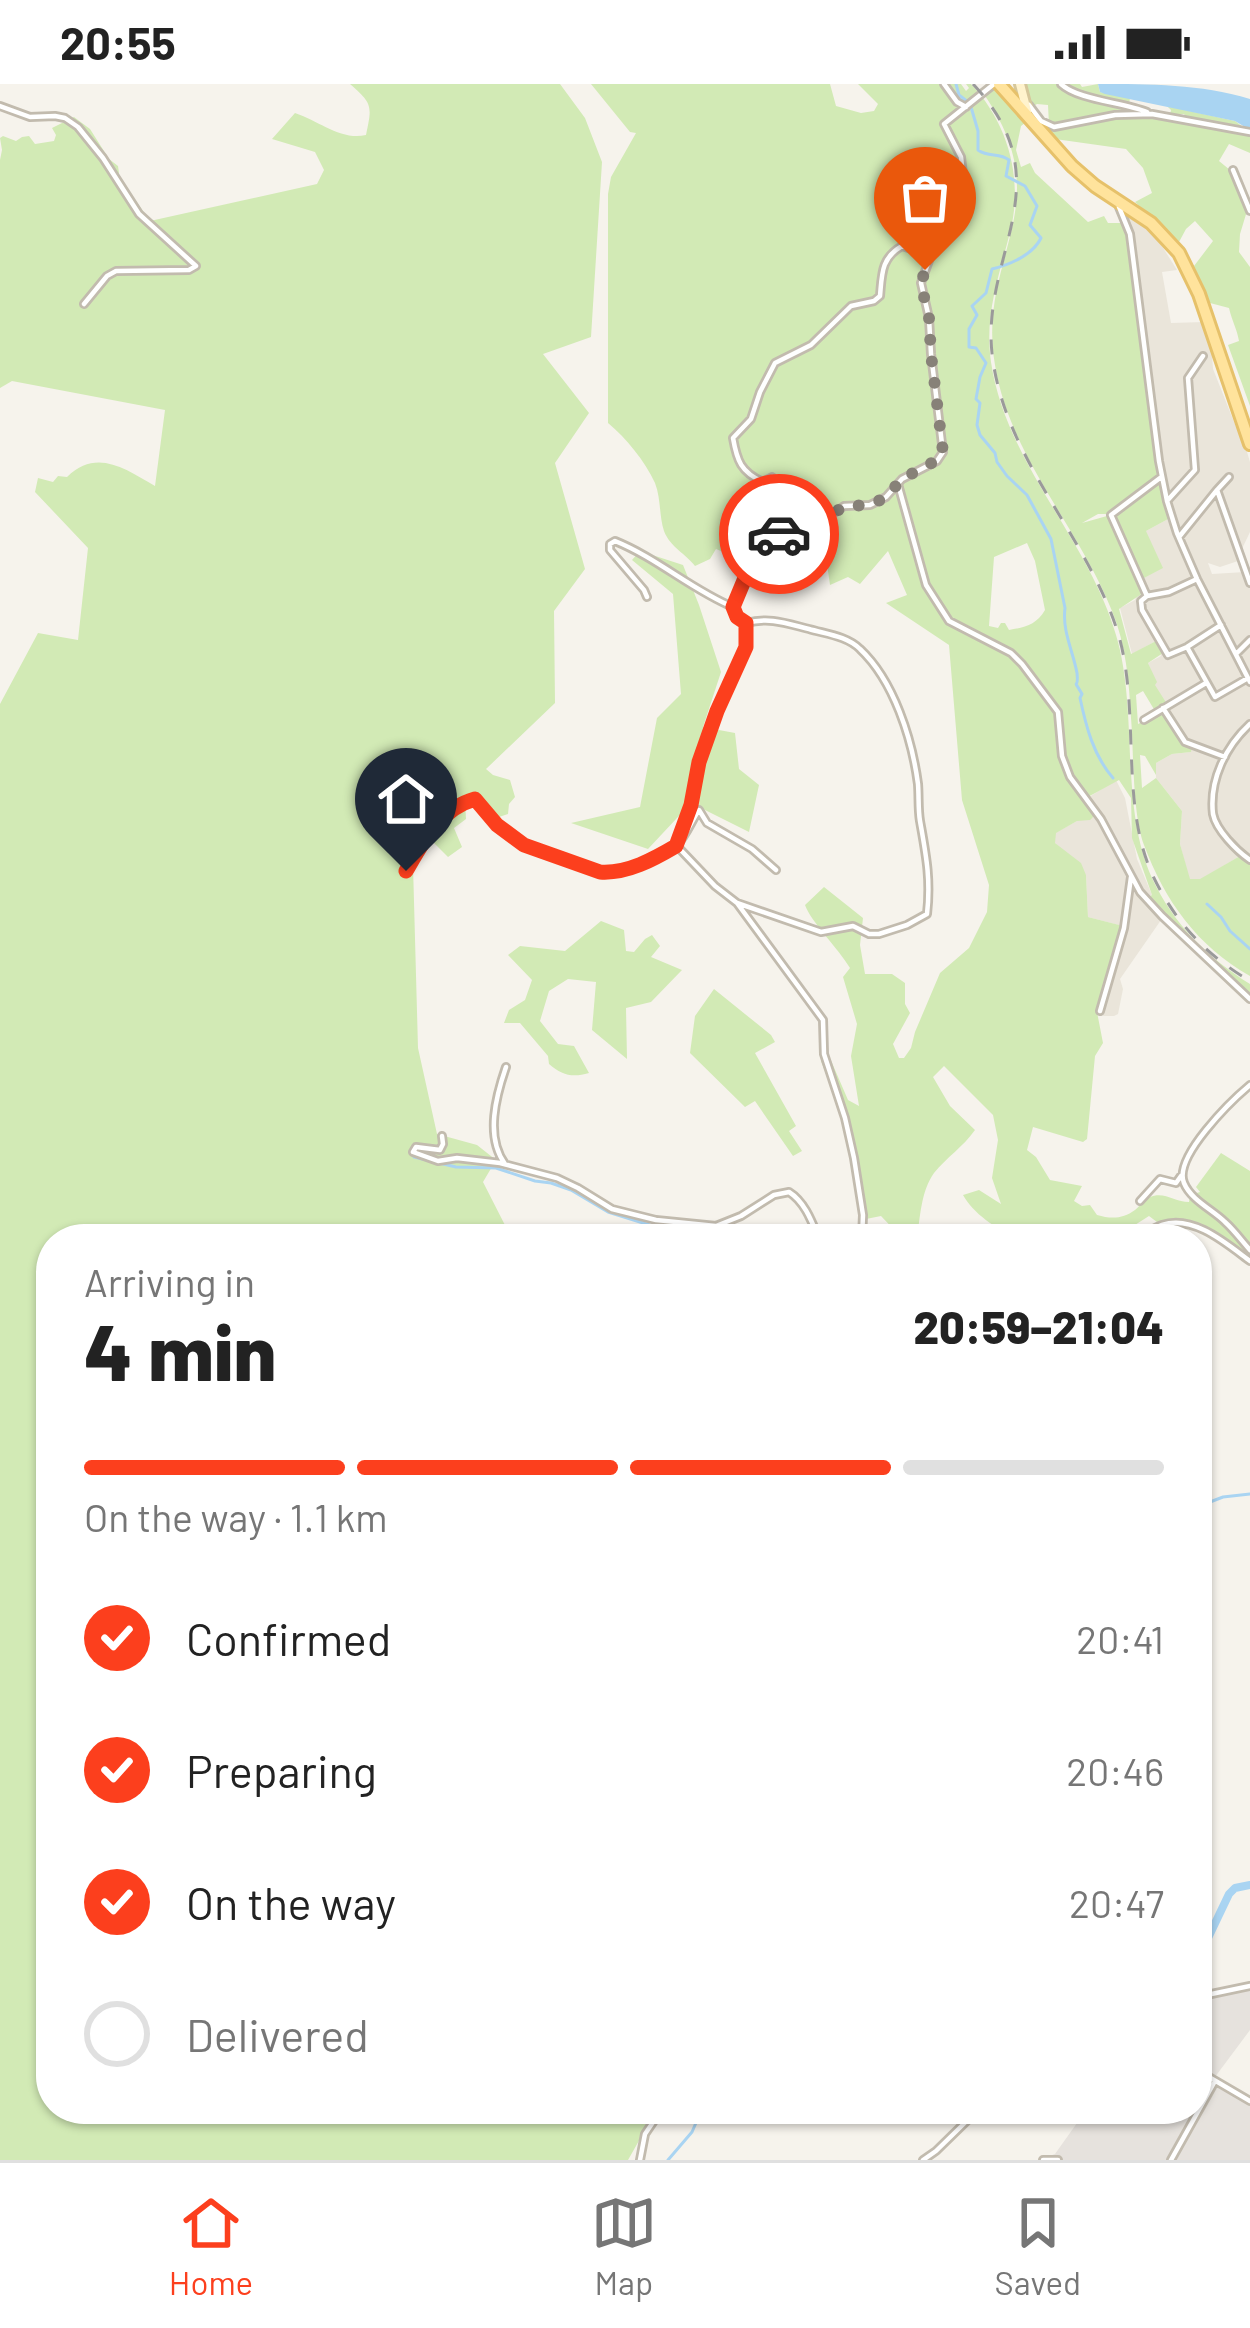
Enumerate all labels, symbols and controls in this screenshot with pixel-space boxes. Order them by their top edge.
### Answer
text: 20:55 [60,15,176,69]
pin [874,147,976,270]
icon: bag [892,165,958,231]
courier [719,474,839,594]
icon: car [746,501,812,567]
pin [355,748,457,871]
icon: home [373,766,439,832]
text: Arriving in [84,1258,255,1305]
text: 20:59–21:04 [913,1299,1164,1353]
text: 4 min [84,1303,277,1397]
text: On the way · 1.1 km [84,1493,388,1540]
icon: check [84,1605,150,1671]
text: Confirmed [186,1611,391,1665]
text: 20:41 [1076,1615,1164,1662]
icon: check [84,1737,150,1803]
text: Preparing [186,1743,377,1797]
text: 20:46 [1066,1747,1164,1794]
icon: check [84,1869,150,1935]
text: On the way [186,1875,396,1929]
text: 20:47 [1069,1879,1164,1926]
text: Delivered [186,2007,369,2061]
tab: Home [169,2190,253,2302]
tab: Map [591,2190,657,2302]
tab: Saved [995,2190,1081,2302]

